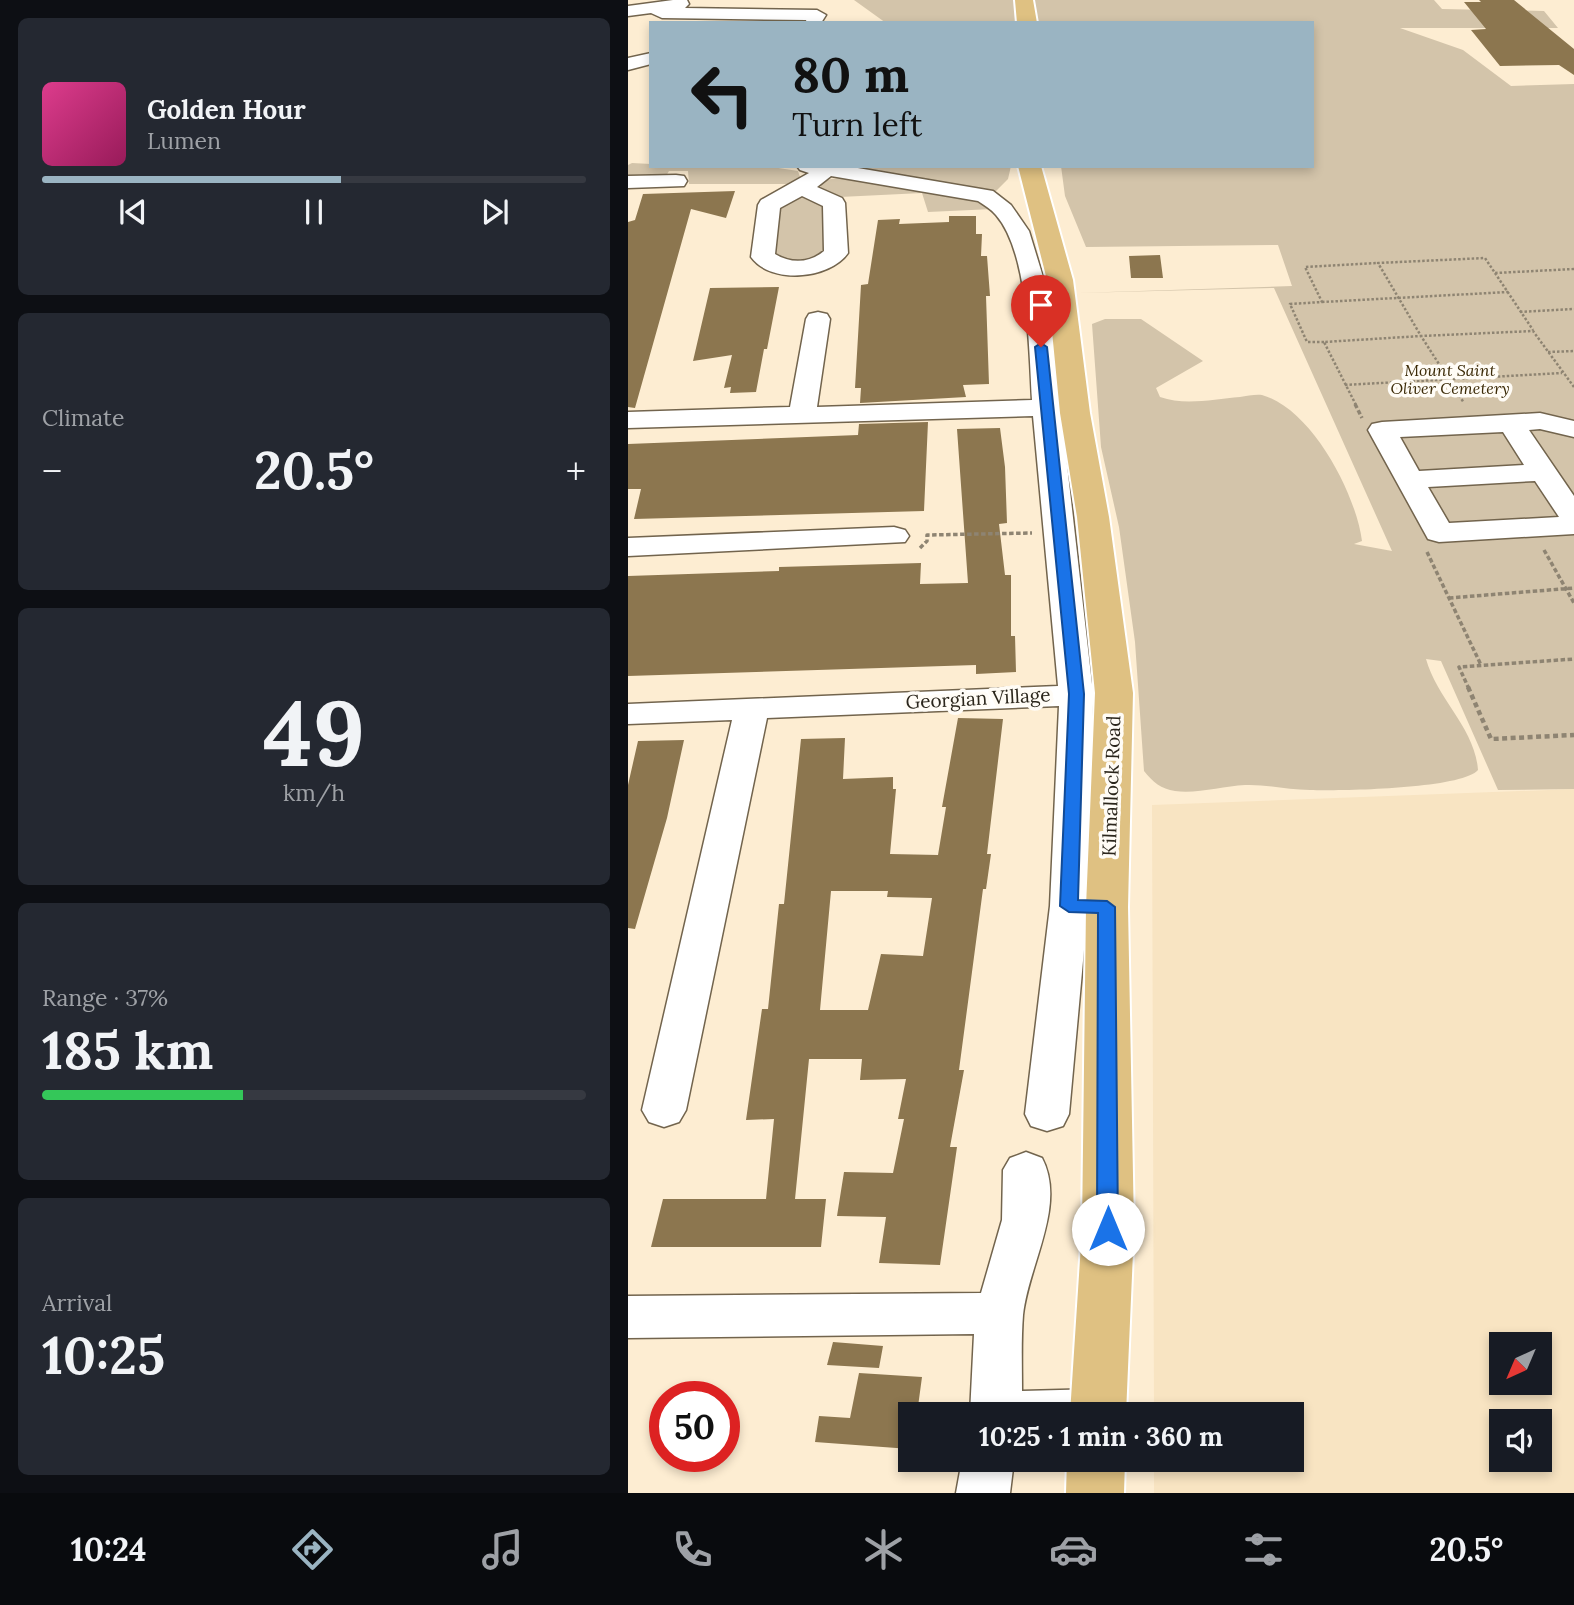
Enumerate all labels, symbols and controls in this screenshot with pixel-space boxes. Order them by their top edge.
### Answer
text: 80 m [792,43,909,105]
icon: left [677,49,768,140]
text: Golden Hour [147,93,306,126]
text: Turn left [792,104,922,145]
text: Lumen [147,126,221,155]
icon: previous [114,193,152,231]
icon: pause [295,193,333,231]
icon: next [476,193,514,231]
pin [1011,275,1071,347]
icon: arrive [1022,286,1060,324]
park label: Mount Saint Oliver Cemetery [1390,360,1510,398]
text: Climate [42,403,124,432]
text: 20.5° [254,437,374,503]
text: − [42,447,62,495]
text: + [566,447,586,495]
text: 49 [263,674,365,791]
street label: Georgian Village [905,682,1051,714]
street label: Kilmallock Road [1097,715,1125,857]
text: km/h [283,778,345,807]
text: Range · 37% [42,983,168,1012]
text: 185 km [42,1017,213,1083]
position arrow [1071,1192,1145,1266]
text: Arrival [42,1288,112,1317]
text: 10:25 [42,1322,165,1388]
north arrow [1489,1332,1552,1395]
map controls [1489,1332,1552,1472]
speed limit sign: 50 [649,1381,740,1472]
button: sound [1489,1409,1552,1472]
text: 10:25 · 1 min · 360 m [979,1420,1223,1453]
icon: directions [288,1525,337,1574]
icon: music [478,1525,527,1574]
icon: phone [668,1525,717,1574]
icon: climate [859,1525,908,1574]
icon: car [1049,1525,1098,1574]
icon: filters [1239,1525,1288,1574]
text: 10:24 [71,1529,147,1570]
text: 20.5° [1430,1529,1503,1570]

